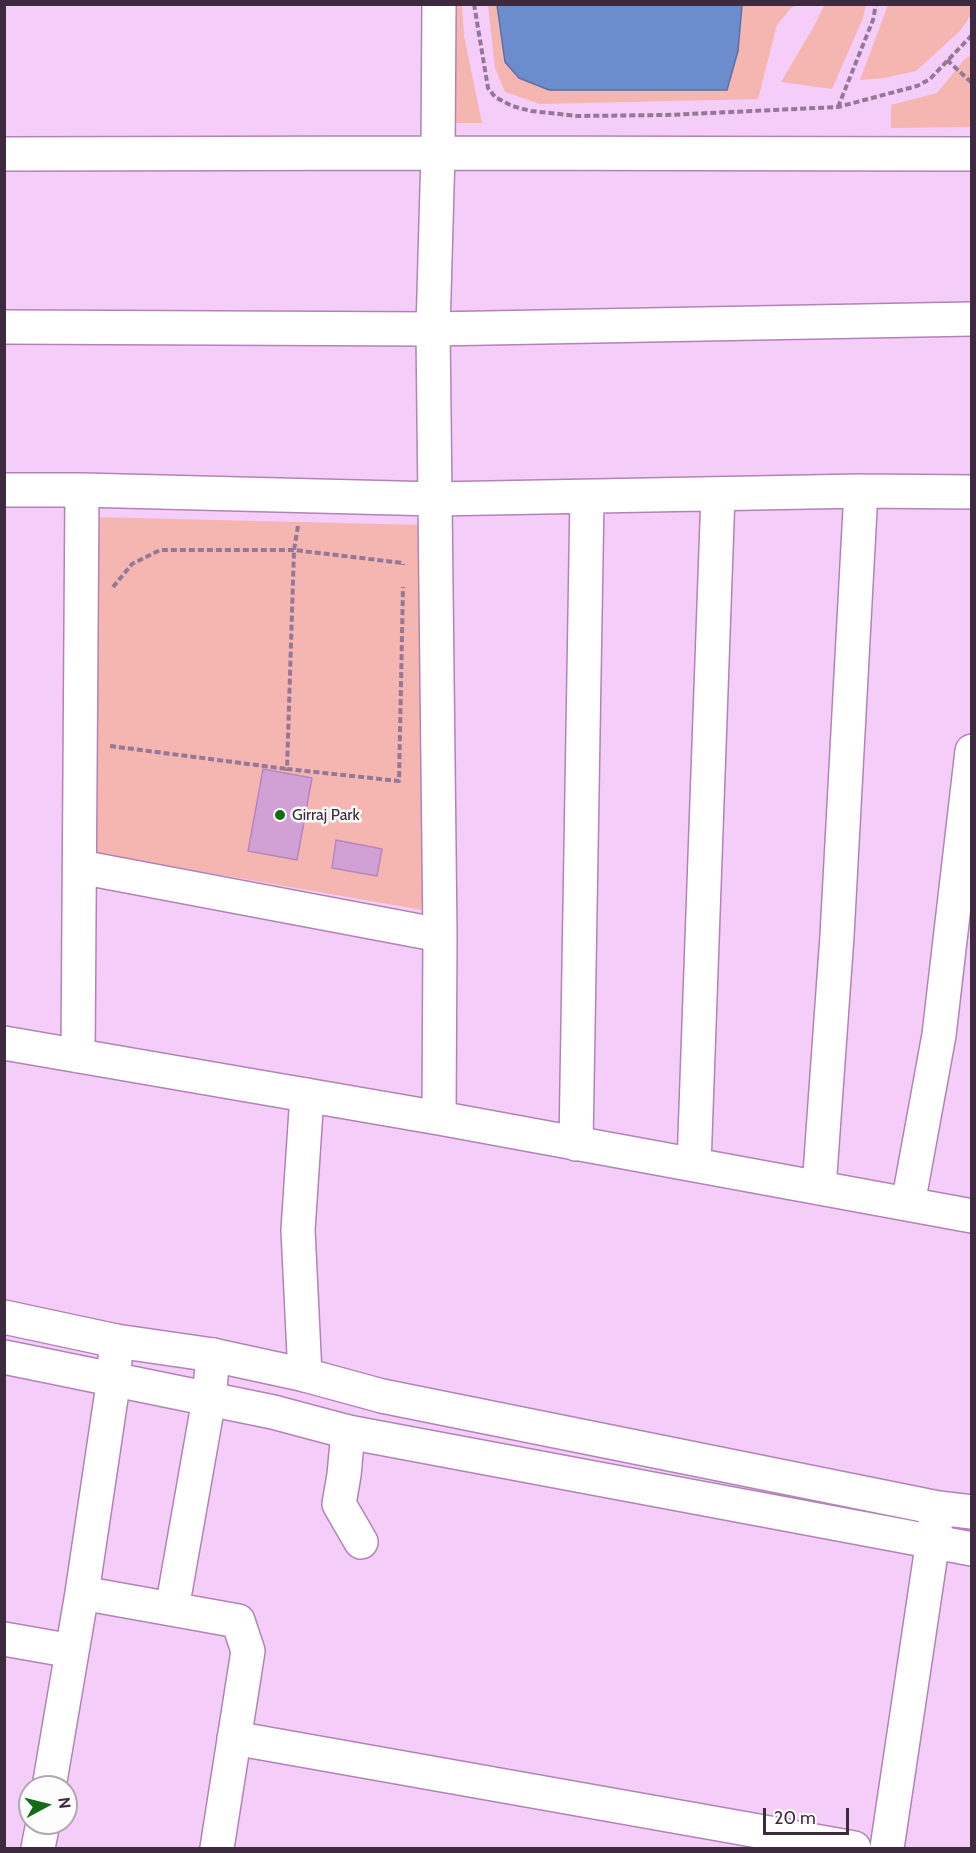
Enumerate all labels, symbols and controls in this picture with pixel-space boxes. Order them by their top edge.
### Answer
place label: Girraj Park [292,805,360,825]
marker: Girraj Park [273,808,287,822]
north arrow [18,1775,78,1835]
text: N [54,1796,74,1810]
scale bar [766,1796,852,1834]
text: 20 m [774,1807,816,1829]

